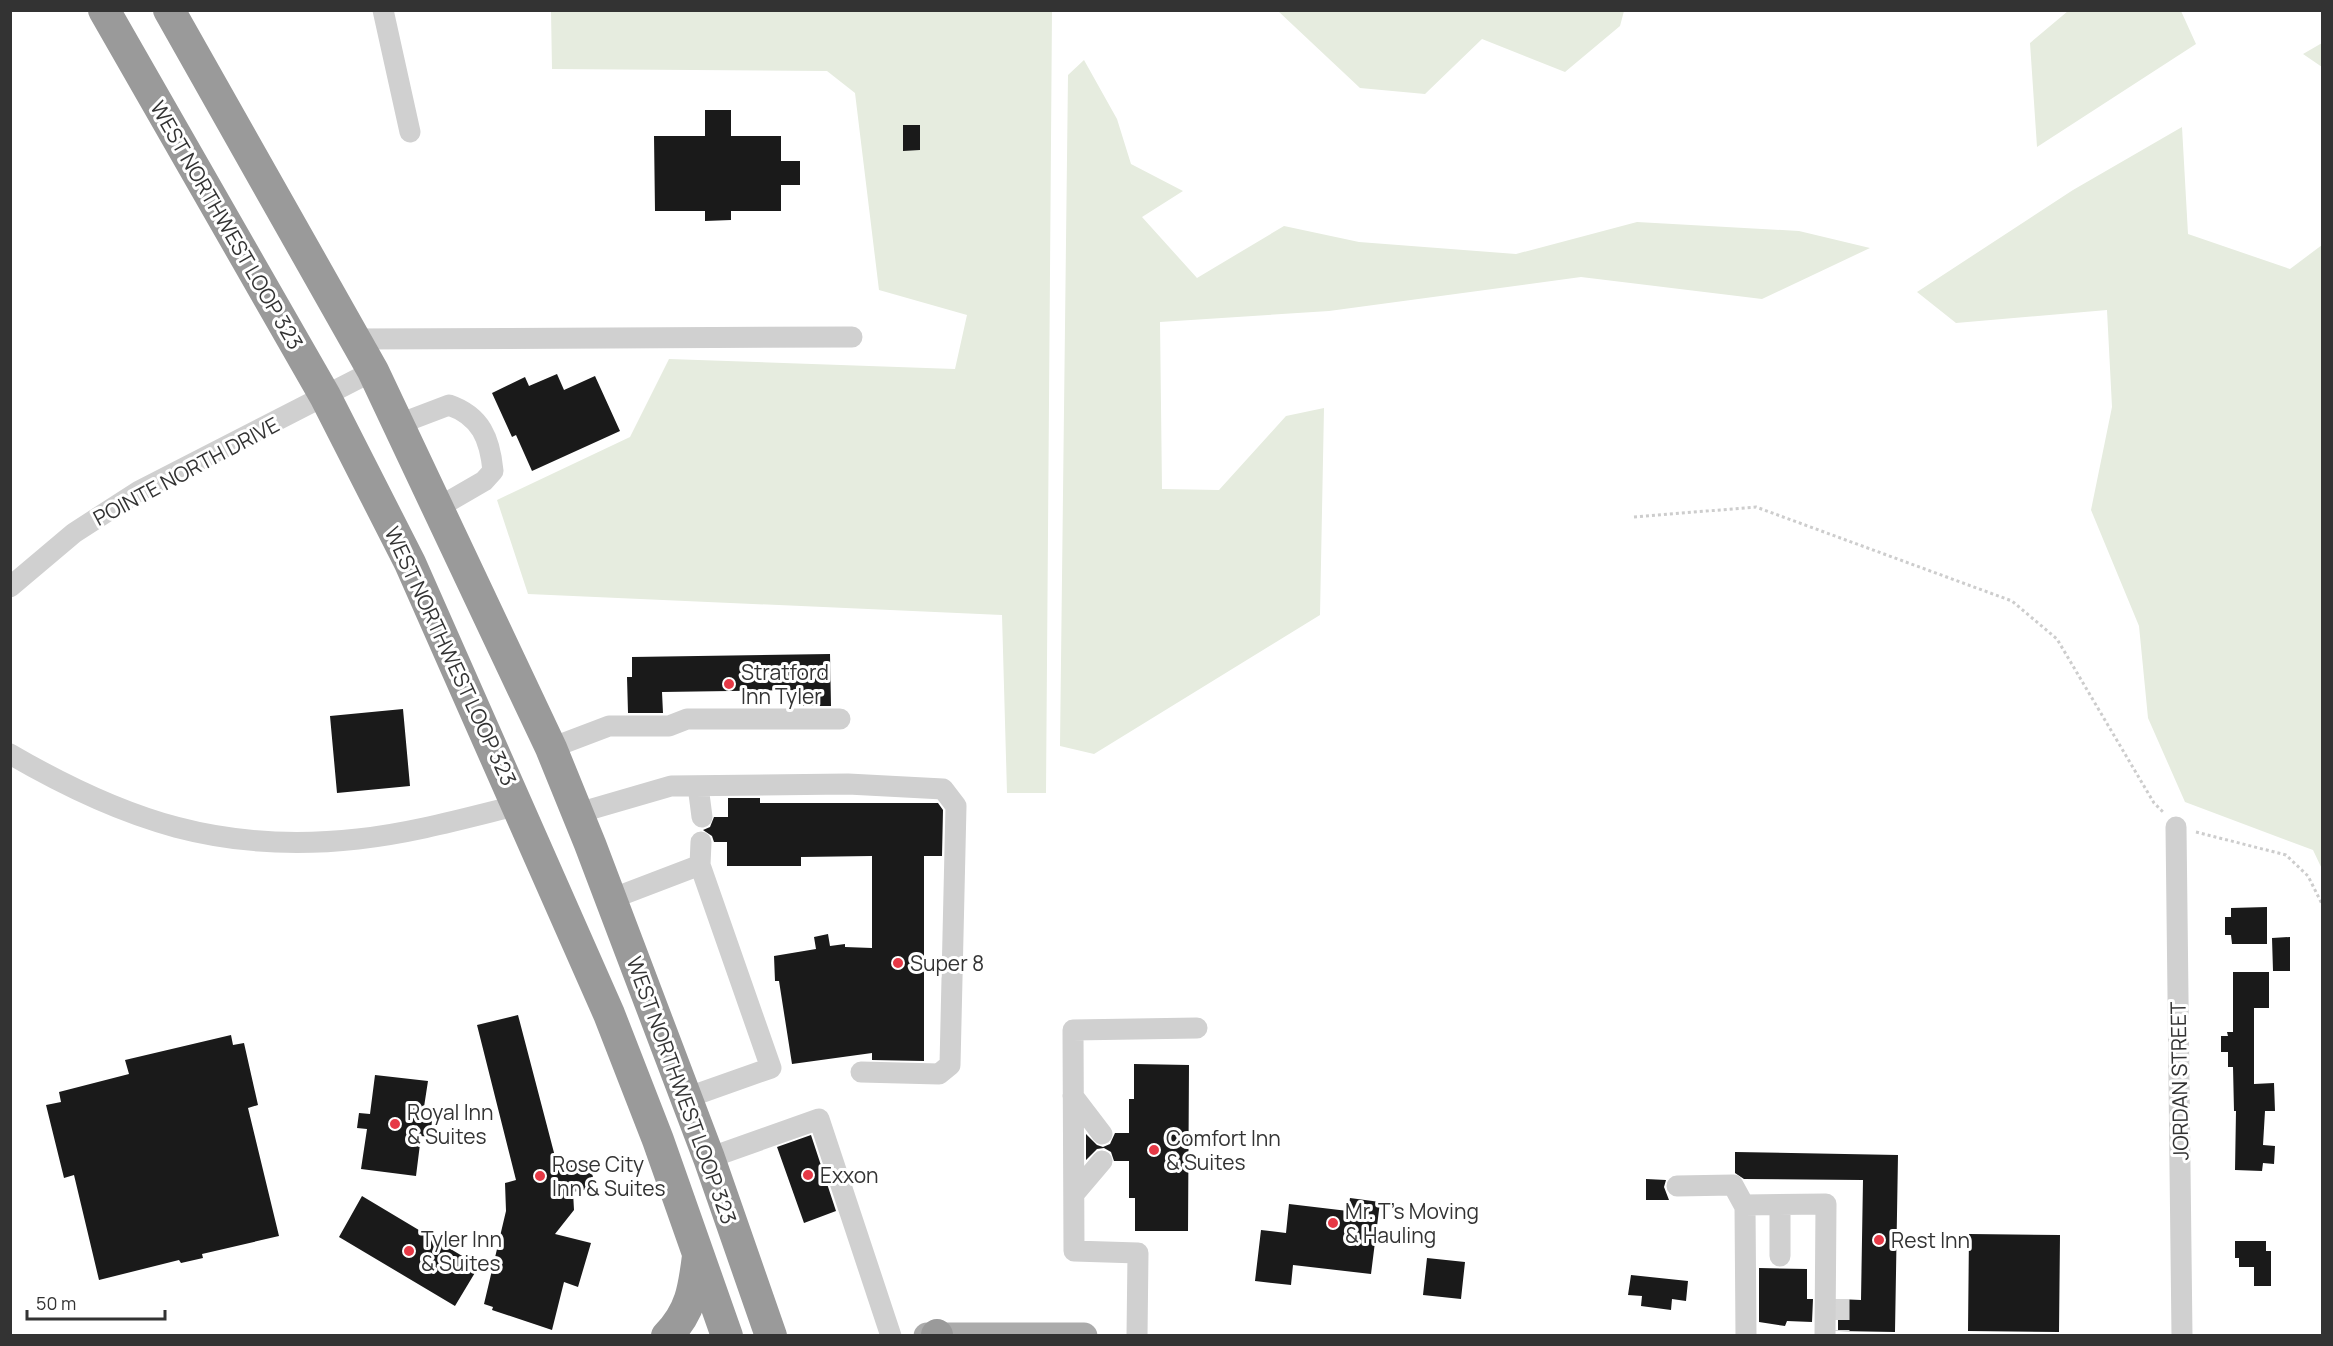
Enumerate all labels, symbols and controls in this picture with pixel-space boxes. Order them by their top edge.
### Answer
street label: WEST NORTHWEST LOOP 323 [144,96,310,354]
street label: POINTE NORTH DRIVE [88,410,284,532]
street label: WEST NORTHWEST LOOP 323 [379,522,523,790]
place label: Stratford Inn Tyler [741,658,829,710]
marker: Stratford Inn Tyler [722,677,736,691]
place label: Super 8 [910,949,984,977]
street label: WEST NORTHWEST LOOP 323 [621,952,743,1228]
marker: Super 8 [891,956,905,970]
street label: JORDAN STREET [2164,1001,2194,1161]
place label: Royal Inn & Suites [407,1098,494,1150]
marker: Royal Inn & Suites [388,1117,402,1131]
place label: Comfort Inn & Suites [1166,1124,1281,1176]
marker: Comfort Inn & Suites [1147,1143,1161,1157]
place label: Rose City Inn & Suites [552,1150,666,1202]
place label: Exxon [820,1161,879,1189]
marker: Exxon [801,1168,815,1182]
marker: Rose City Inn & Suites [533,1169,547,1183]
place label: Mr. T's Moving & Hauling [1345,1197,1479,1249]
marker: Mr. T's Moving & Hauling [1326,1216,1340,1230]
place label: Tyler Inn & Suites [421,1225,502,1277]
place label: Rest Inn [1891,1226,1970,1254]
marker: Rest Inn [1872,1233,1886,1247]
marker: Tyler Inn & Suites [402,1244,416,1258]
scale bar [27,1283,165,1321]
text: 50 m [36,1291,76,1315]

